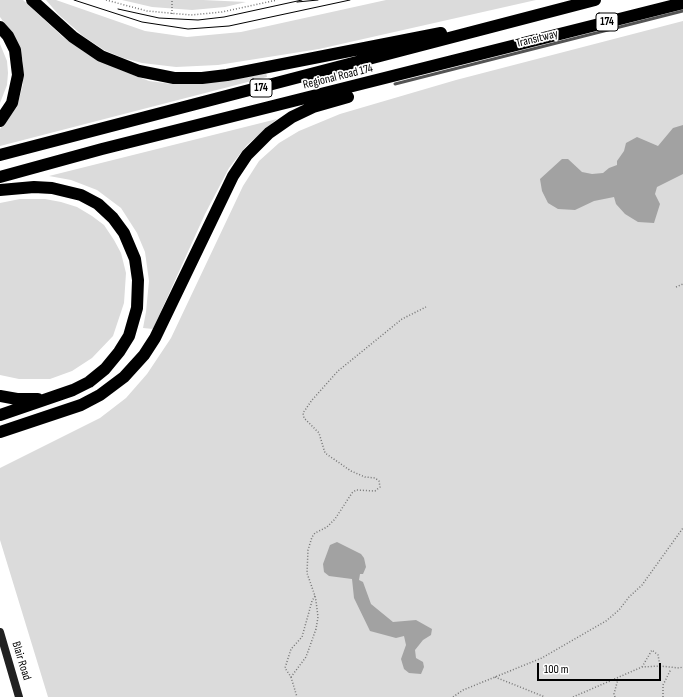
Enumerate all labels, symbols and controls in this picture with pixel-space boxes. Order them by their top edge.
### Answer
road number: 174 [596,13,618,31]
street label: Transitway [514,27,560,51]
street label: Regional Road 174 [302,61,374,93]
road number: 174 [250,79,272,97]
street label: Blair Road [8,640,34,682]
scale bar [539,655,663,681]
text: 100 m [544,662,569,677]

